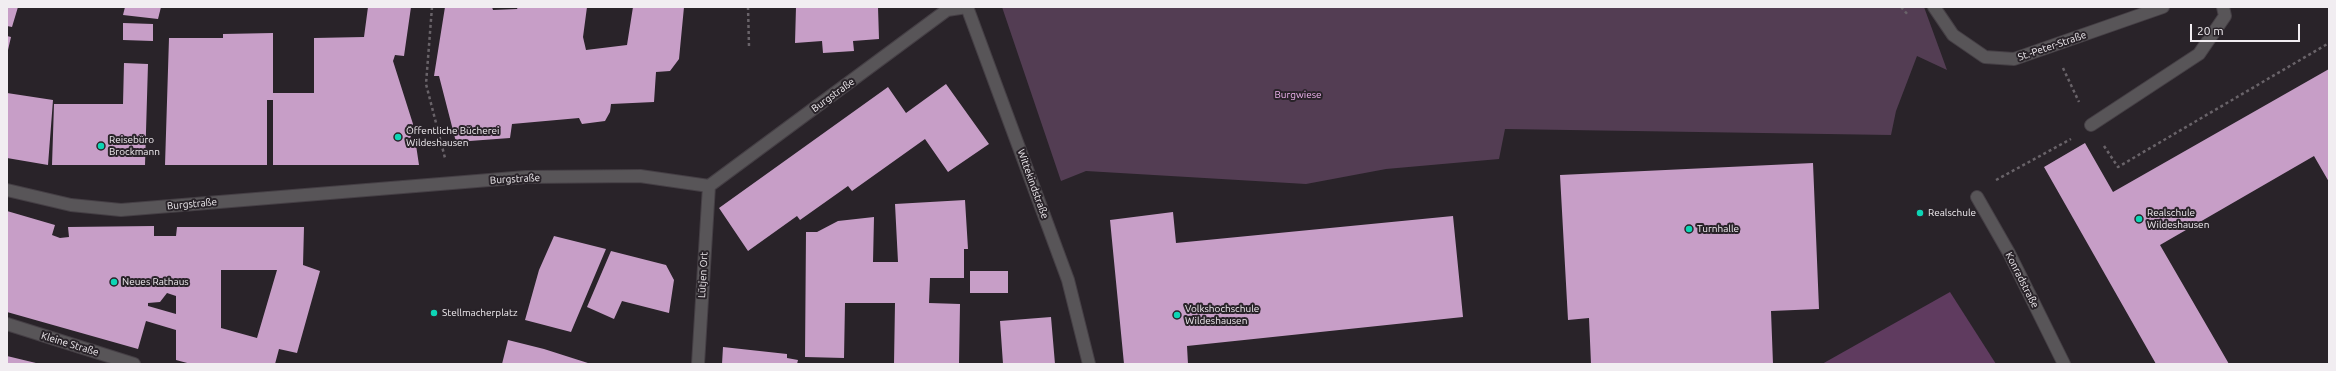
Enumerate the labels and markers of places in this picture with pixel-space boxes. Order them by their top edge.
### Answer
place label: Öffentliche Bücherei Wildeshausen [406,125,499,148]
marker: Öffentliche Bücherei Wildeshausen [393,132,403,142]
place label: Reisebüro Brockmann [109,134,160,158]
marker: Reisebüro Brockmann [96,141,106,151]
place label: Realschule [1928,207,1976,219]
place label: Realschule Wildeshausen [2147,207,2209,230]
marker: Realschule [1915,208,1925,218]
marker: Realschule Wildeshausen [2134,214,2144,224]
place label: Turnhalle [1697,223,1739,235]
marker: Turnhalle [1684,224,1694,234]
place label: Neues Rathaus [122,276,189,288]
marker: Neues Rathaus [109,277,119,287]
place label: Volkshochschule Wildeshausen [1185,303,1259,326]
place label: Stellmacherplatz [442,307,518,319]
marker: Stellmacherplatz [429,308,439,318]
marker: Volkshochschule Wildeshausen [1172,310,1182,320]

